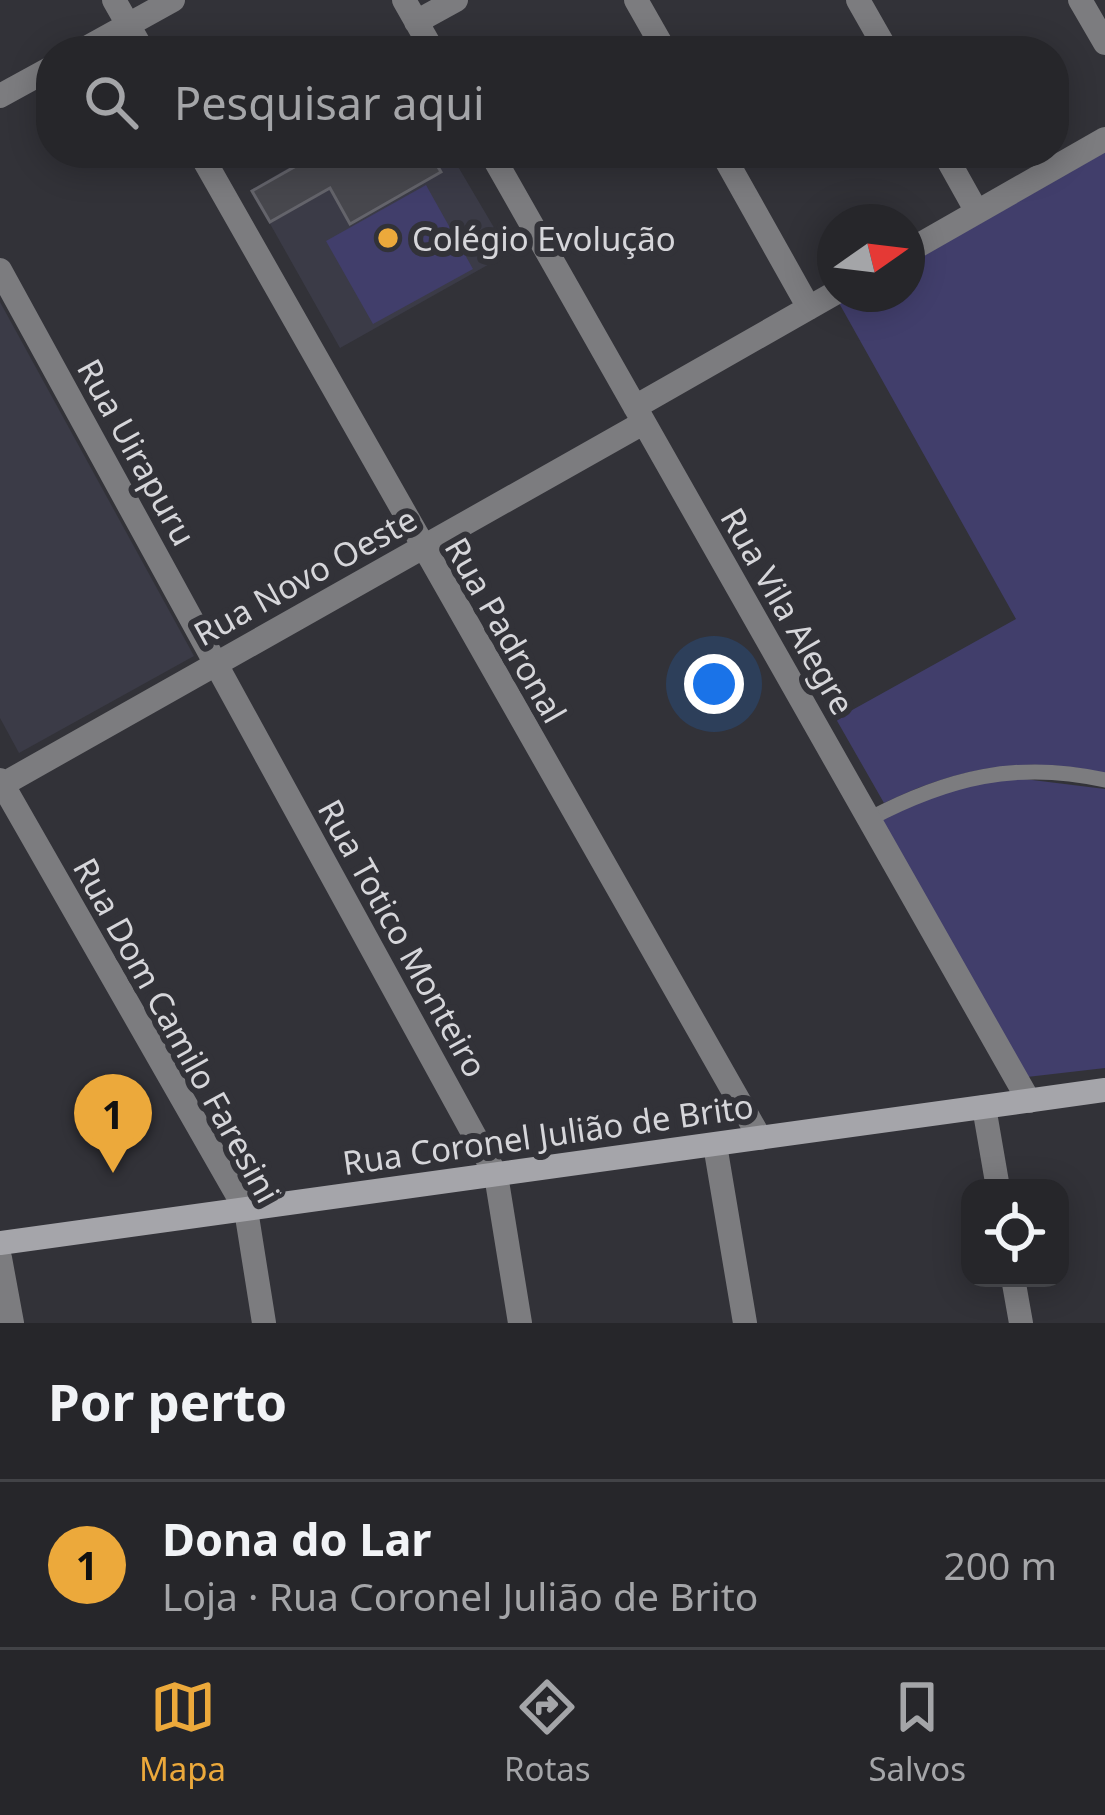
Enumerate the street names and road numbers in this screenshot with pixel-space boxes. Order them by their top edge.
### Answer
street label: Rua Uirapuru [67,351,207,553]
street label: Rua Novo Oeste [185,496,425,656]
street label: Rua Vila Alegre [711,499,865,723]
street label: Rua Padronal [435,529,577,731]
street label: Rua Totico Monteiro [308,791,498,1085]
street label: Rua Dom Camilo Faresini [63,850,291,1210]
street label: Rua Coronel Julião de Brito [340,1083,756,1185]

